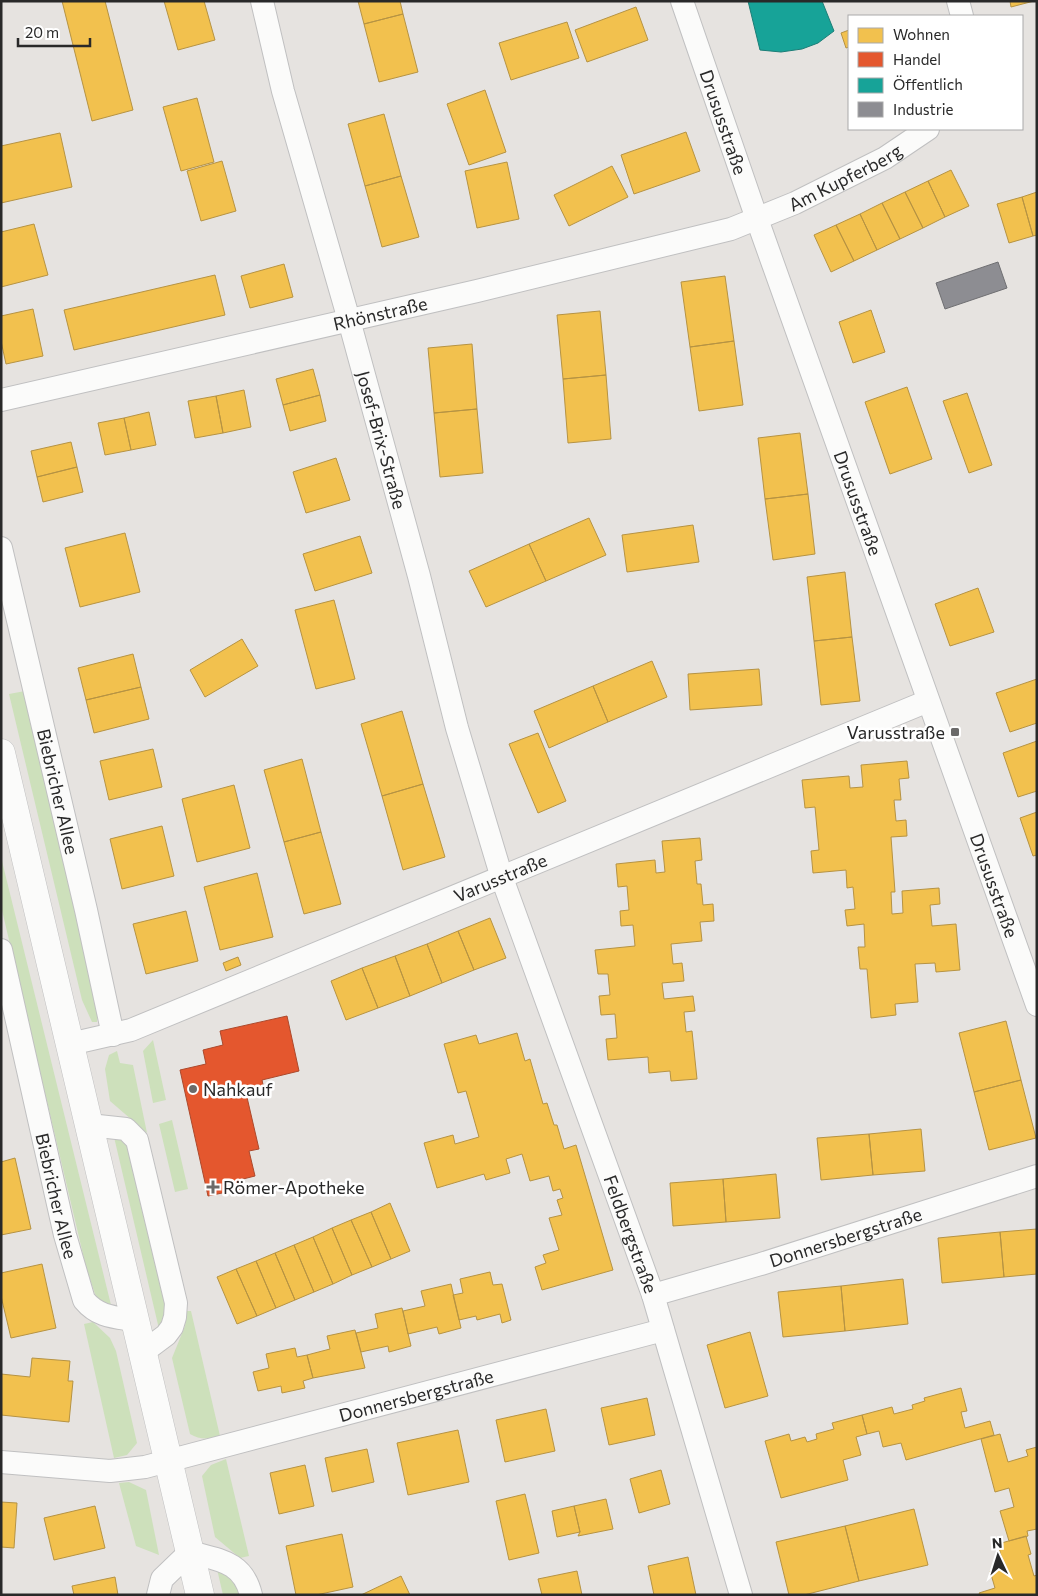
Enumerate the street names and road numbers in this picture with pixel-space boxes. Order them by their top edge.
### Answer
street label: Drususstraße [695,67,752,177]
street label: Am Kupferberg [785,139,906,216]
street label: Rhönstraße [331,292,429,335]
street label: Josef-Brix-Straße [352,368,411,512]
street label: Drususstraße [829,448,887,558]
street label: Biebricher Allee [33,726,84,856]
street label: Drususstraße [966,830,1023,941]
street label: Varusstraße [450,849,550,907]
street label: Biebricher Allee [31,1131,82,1261]
street label: Feldbergstraße [599,1172,662,1296]
street label: Donnersbergstraße [766,1202,924,1272]
street label: Donnersbergstraße [337,1364,496,1426]

